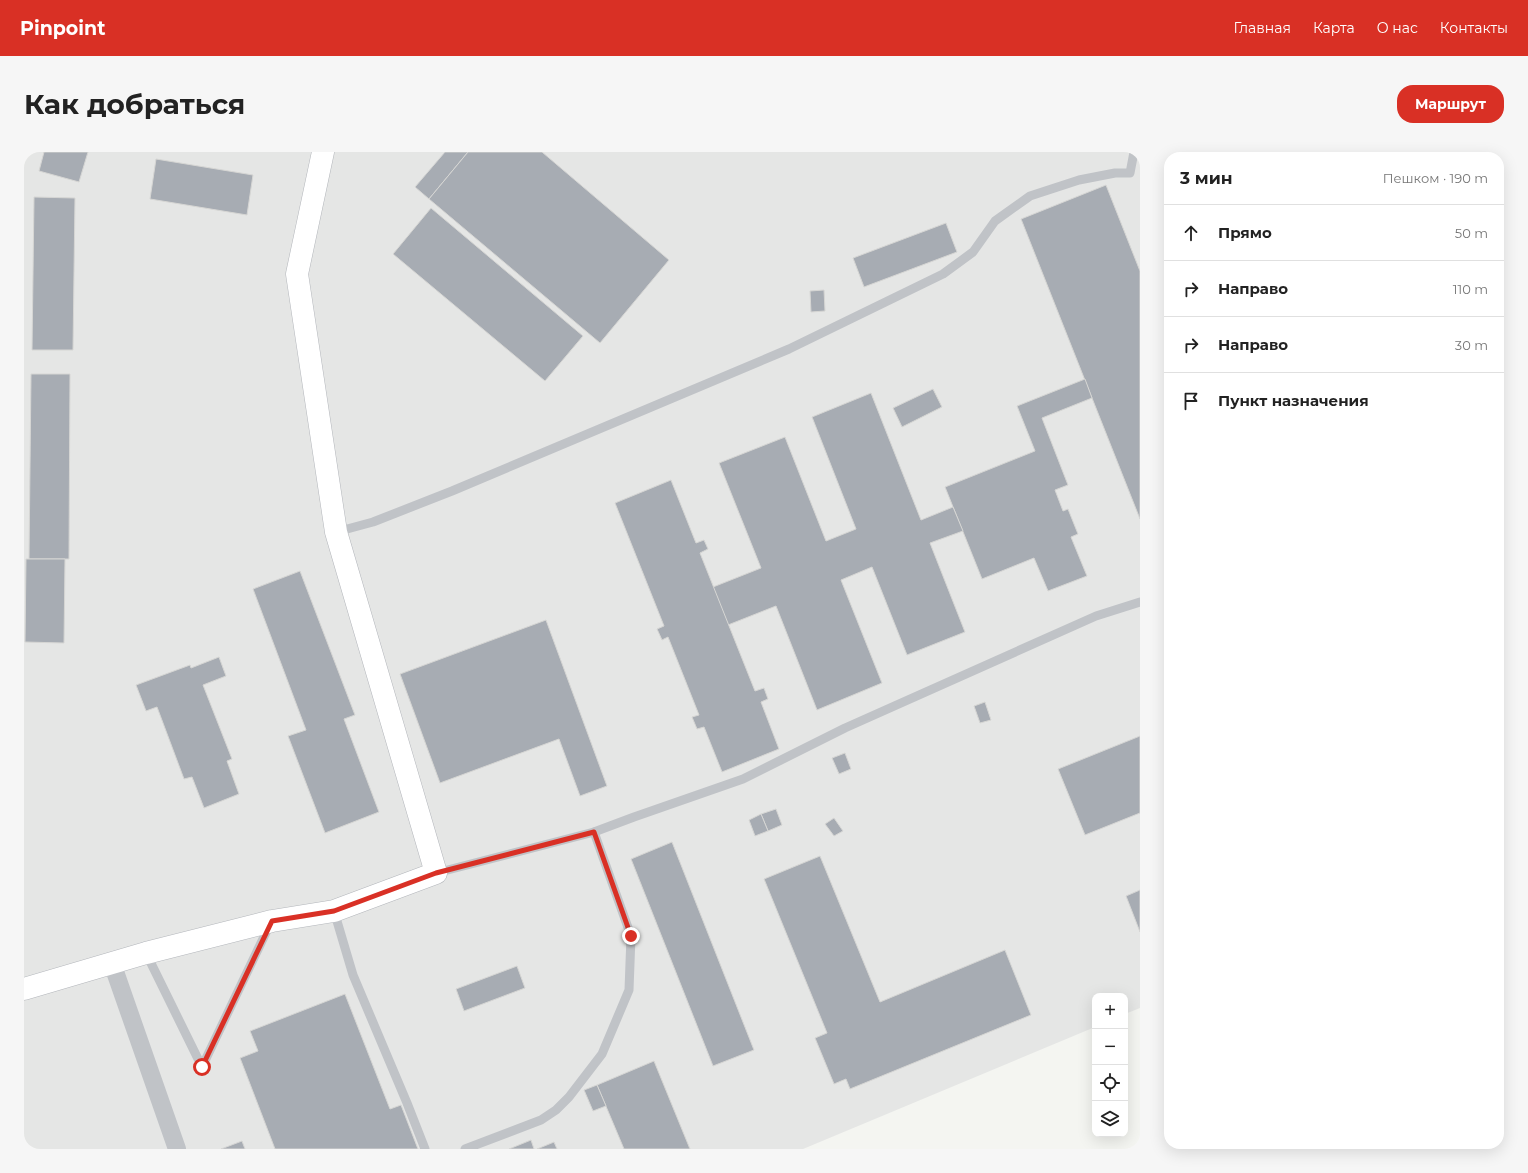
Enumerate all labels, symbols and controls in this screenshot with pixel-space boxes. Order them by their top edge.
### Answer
text: Pinpoint [20,17,105,40]
text: Главная [1233,19,1291,37]
text: Карта [1313,19,1355,37]
text: О нас [1377,19,1418,37]
text: Контакты [1440,19,1508,37]
button: Маршрут [1397,85,1504,123]
text: Как добраться [24,87,245,121]
text: 3 мин [1180,168,1233,188]
text: Пешком · 190 m [1383,170,1488,186]
icon: ahead [1180,222,1202,244]
text: Прямо [1218,223,1272,242]
text: 50 m [1455,225,1488,241]
icon: right [1180,278,1202,300]
text: Направо [1218,279,1288,298]
text: 110 m [1453,281,1488,297]
icon: right [1180,334,1202,356]
text: Направо [1218,335,1288,354]
text: 30 m [1455,337,1488,353]
icon: arrive [1180,390,1202,412]
text: Пункт назначения [1218,391,1369,410]
route end [622,927,640,945]
map controls [1092,993,1128,1137]
button: + [1092,993,1128,1029]
button: − [1092,1029,1128,1065]
route start [193,1058,211,1076]
button: locate [1092,1065,1128,1101]
button: layers [1092,1101,1128,1137]

